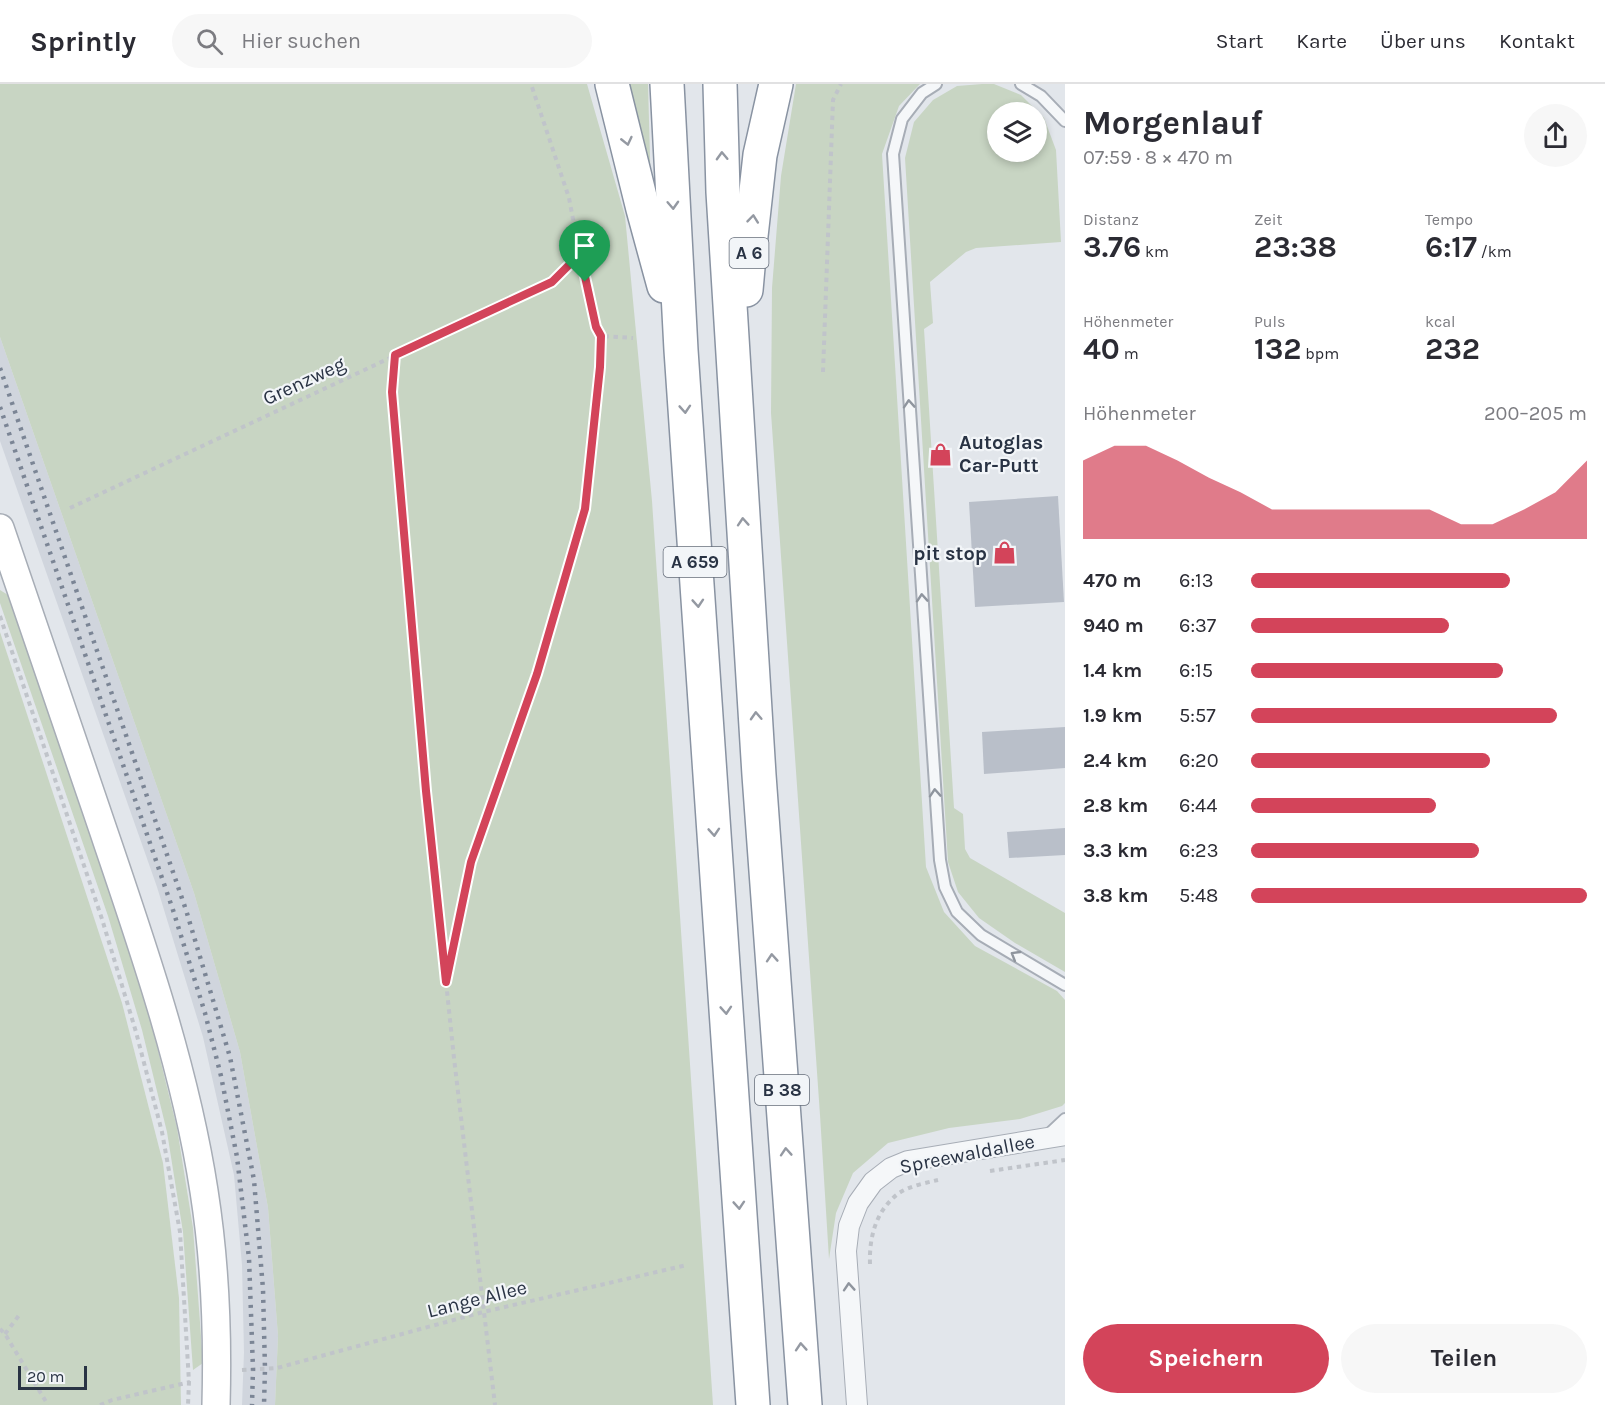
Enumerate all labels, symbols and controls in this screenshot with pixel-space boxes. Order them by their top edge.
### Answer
search box [172,14,592,68]
text: Sprintly [30,25,136,58]
icon: search [193,25,226,58]
text: Hier suchen [241,28,361,54]
text: Start [1216,29,1263,53]
text: Karte [1296,29,1347,53]
text: Über uns [1380,29,1466,53]
text: Kontakt [1499,29,1575,53]
map controls [987,102,1047,162]
button: layers [987,102,1047,162]
text: Morgenlauf [1083,104,1263,142]
button: share [1524,104,1587,167]
one-way arrow [620,135,633,145]
text: 07:59 · 8 × 470 m [1083,146,1233,169]
one-way arrow [716,151,729,160]
one-way arrow [667,201,680,210]
text: Distanz [1083,210,1139,229]
text: Zeit [1254,210,1282,229]
text: Tempo [1425,210,1473,229]
one-way arrow [746,214,759,223]
pin [559,220,610,282]
icon: arrive [568,229,601,262]
text: 3.76 [1083,229,1141,265]
text: 23:38 [1254,229,1337,265]
text: 6:17 [1425,229,1477,265]
road number: A 6 [730,238,768,268]
text: km [1141,242,1169,261]
text: /km [1477,242,1512,261]
text: Höhenmeter [1083,312,1173,331]
text: Puls [1254,312,1285,331]
text: kcal [1425,312,1456,331]
text: 40 [1083,331,1120,367]
text: 132 [1254,331,1302,367]
text: 232 [1425,331,1480,367]
text: m [1120,344,1139,363]
text: bpm [1302,344,1339,363]
street label: Grenzweg [259,352,349,410]
one-way arrow [903,399,916,408]
text: Höhenmeter [1083,402,1196,425]
text: 200–205 m [1484,402,1587,425]
one-way arrow [678,404,691,413]
place label: Autoglas Car-Putt [959,431,1043,477]
shop icon: Autoglas Car-Putt [928,441,954,467]
one-way arrow [737,517,750,526]
shop icon: pit stop [992,540,1018,566]
place label: pit stop [913,542,987,565]
road number: A 659 [664,547,726,577]
text: 470 m [1083,569,1142,592]
text: 6:13 [1179,569,1213,592]
one-way arrow [916,594,929,603]
one-way arrow [692,599,705,608]
text: 940 m [1083,614,1144,637]
text: 6:37 [1179,614,1216,637]
text: 1.4 km [1083,659,1142,682]
text: 6:15 [1179,659,1213,682]
text: 1.9 km [1083,704,1143,727]
text: 5:57 [1179,704,1216,727]
one-way arrow [749,712,762,721]
text: 2.4 km [1083,749,1147,772]
text: 6:20 [1179,749,1219,772]
one-way arrow [929,789,942,798]
text: 2.8 km [1083,794,1148,817]
text: 6:44 [1179,794,1217,817]
one-way arrow [707,828,720,837]
text: 3.3 km [1083,839,1148,862]
text: 6:23 [1179,839,1218,862]
text: 3.8 km [1083,884,1149,907]
text: 5:48 [1179,884,1218,907]
one-way arrow [1011,951,1021,963]
one-way arrow [766,953,779,962]
one-way arrow [719,1006,732,1015]
road number: B 38 [755,1075,809,1105]
street label: Spreewaldallee [897,1130,1037,1178]
one-way arrow [780,1148,793,1157]
one-way arrow [733,1201,746,1210]
street label: Lange Allee [425,1276,529,1322]
one-way arrow [843,1283,856,1292]
button: Speichern [1083,1324,1329,1393]
button: Teilen [1341,1324,1587,1393]
one-way arrow [794,1342,807,1351]
scale bar [18,1363,87,1390]
text: 20 m [27,1367,65,1386]

